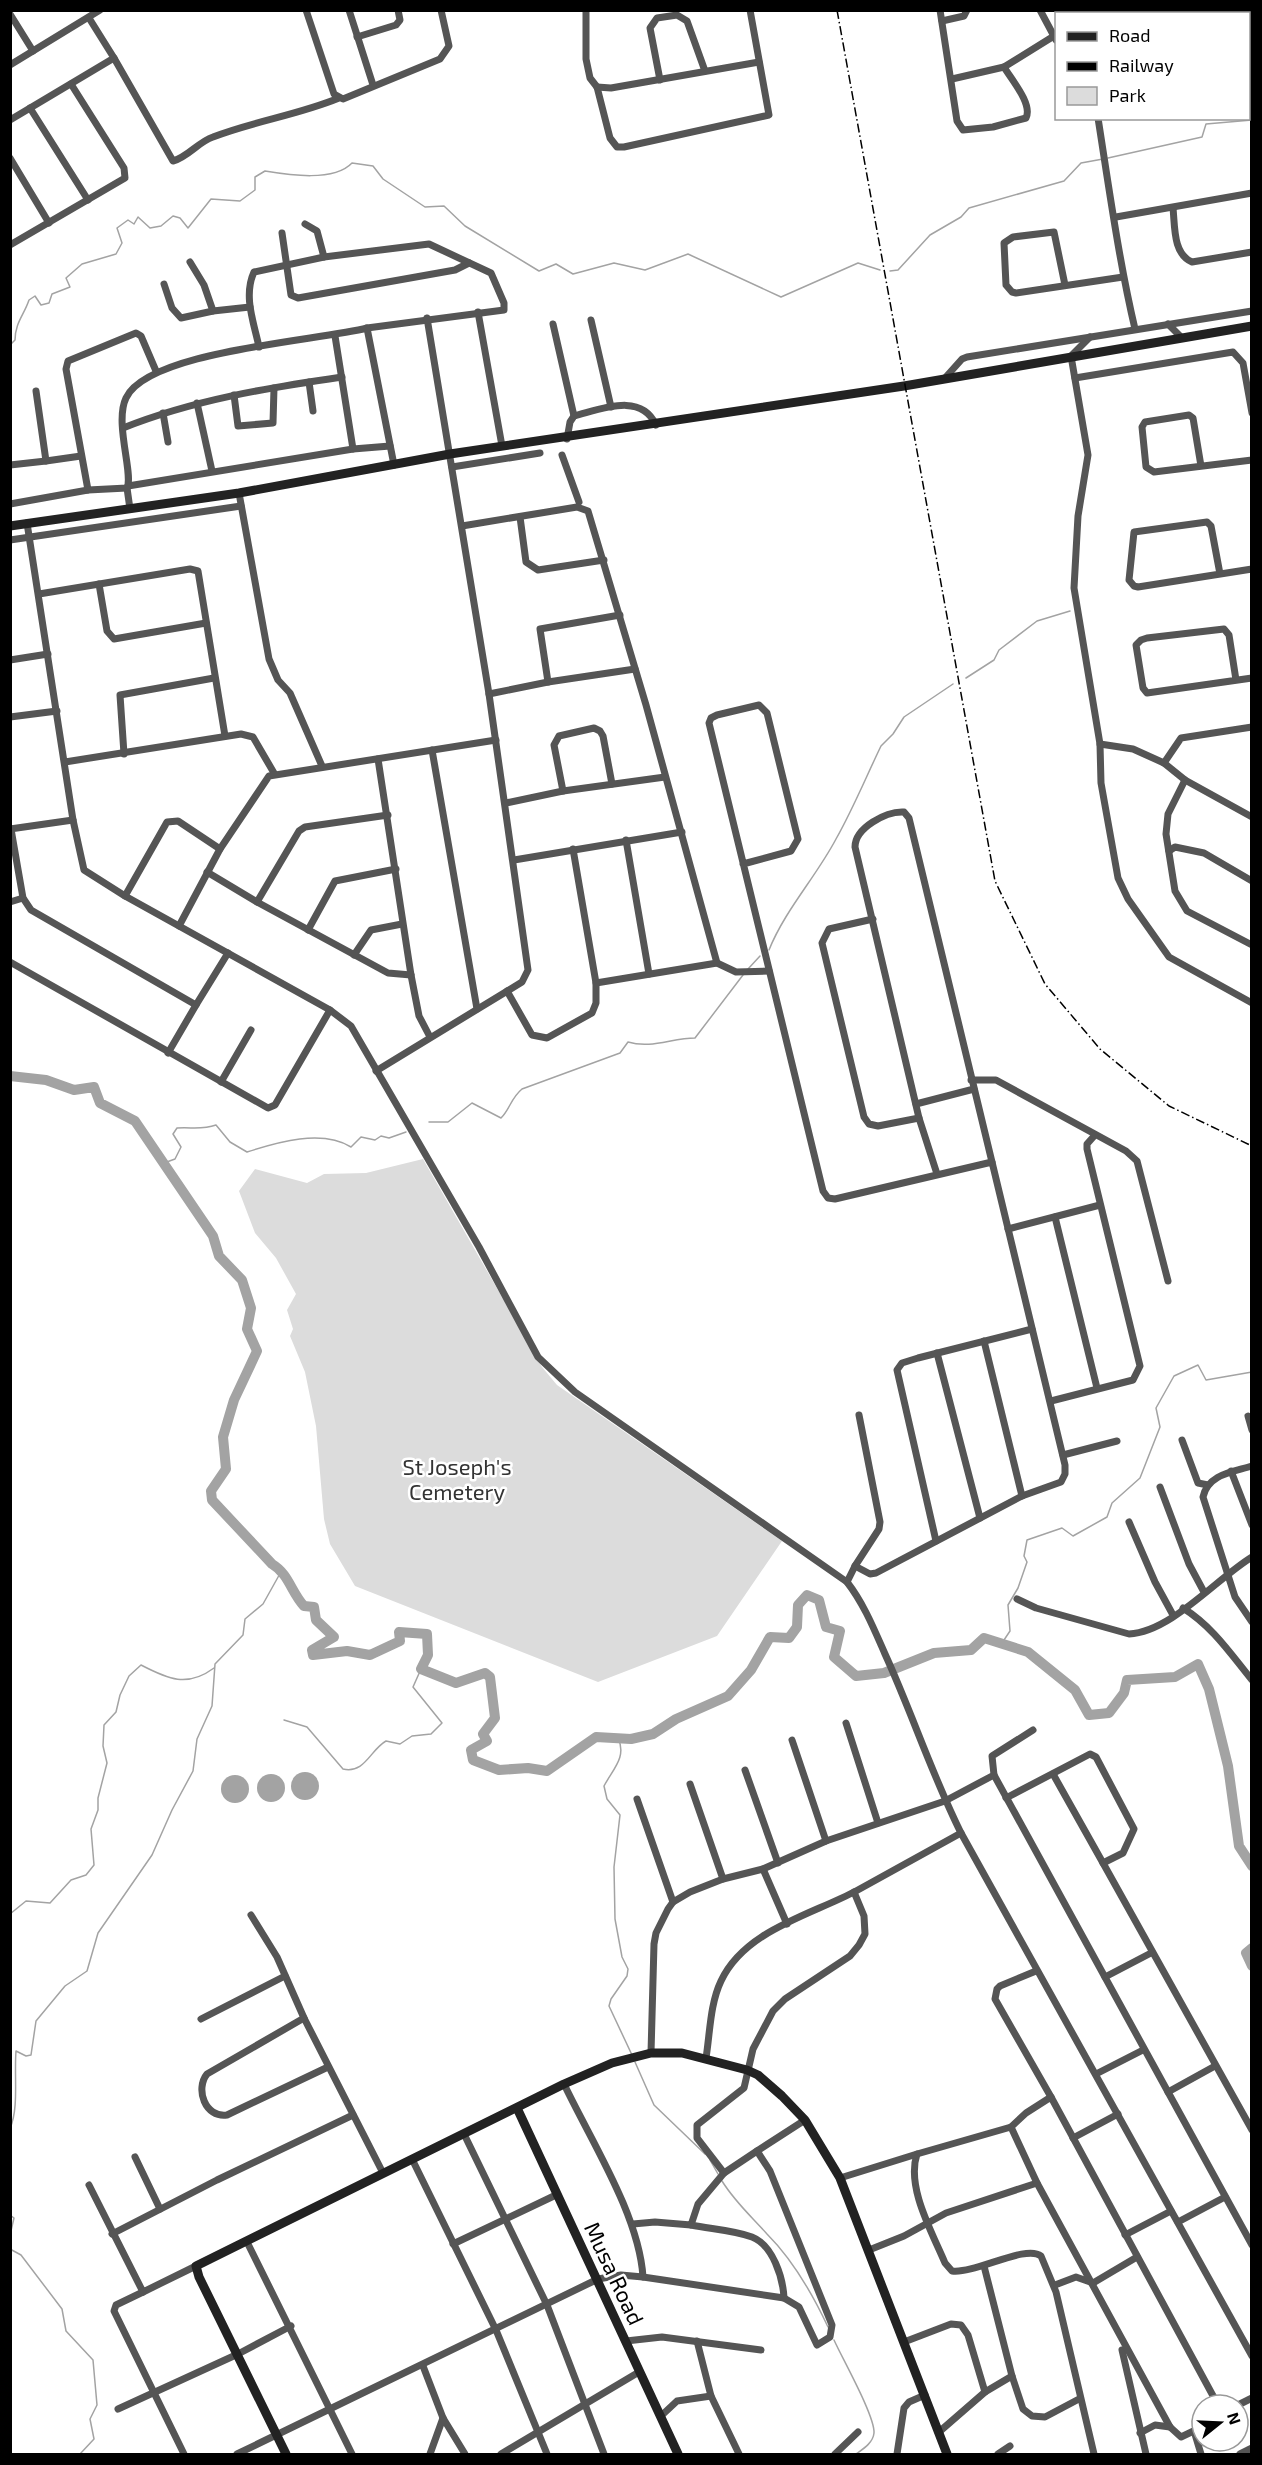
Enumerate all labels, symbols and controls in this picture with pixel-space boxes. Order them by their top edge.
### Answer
legend [1055,12,1250,120]
text: Road [1109,24,1150,46]
text: Railway [1109,54,1174,76]
text: Park [1109,84,1146,106]
park label: St Joseph's Cemetery [402,1453,512,1504]
street label: Musa Road [580,2217,650,2329]
north arrow [1190,2393,1250,2453]
text: N [1224,2410,1246,2427]

